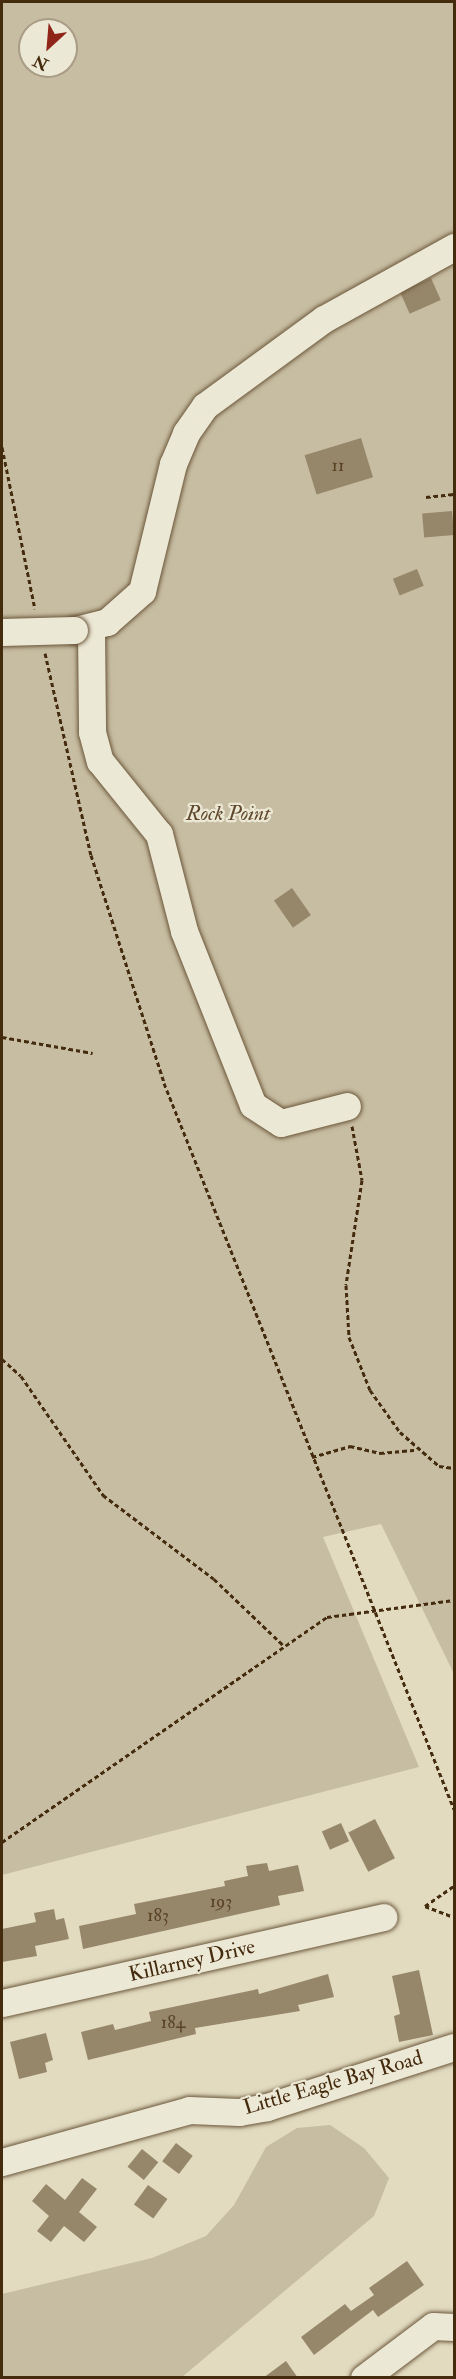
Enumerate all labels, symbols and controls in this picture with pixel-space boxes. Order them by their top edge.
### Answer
north arrow [18,18,78,78]
text: N [30,50,52,75]
house number: 11 [332,455,344,477]
park label: Rock Point [186,801,270,827]
house number: 193 [210,1891,232,1913]
house number: 183 [147,1905,169,1927]
street label: Killarney Drive [126,1934,258,1988]
house number: 184 [161,2012,185,2034]
street label: Little Eagle Bay Road [241,2045,425,2121]

